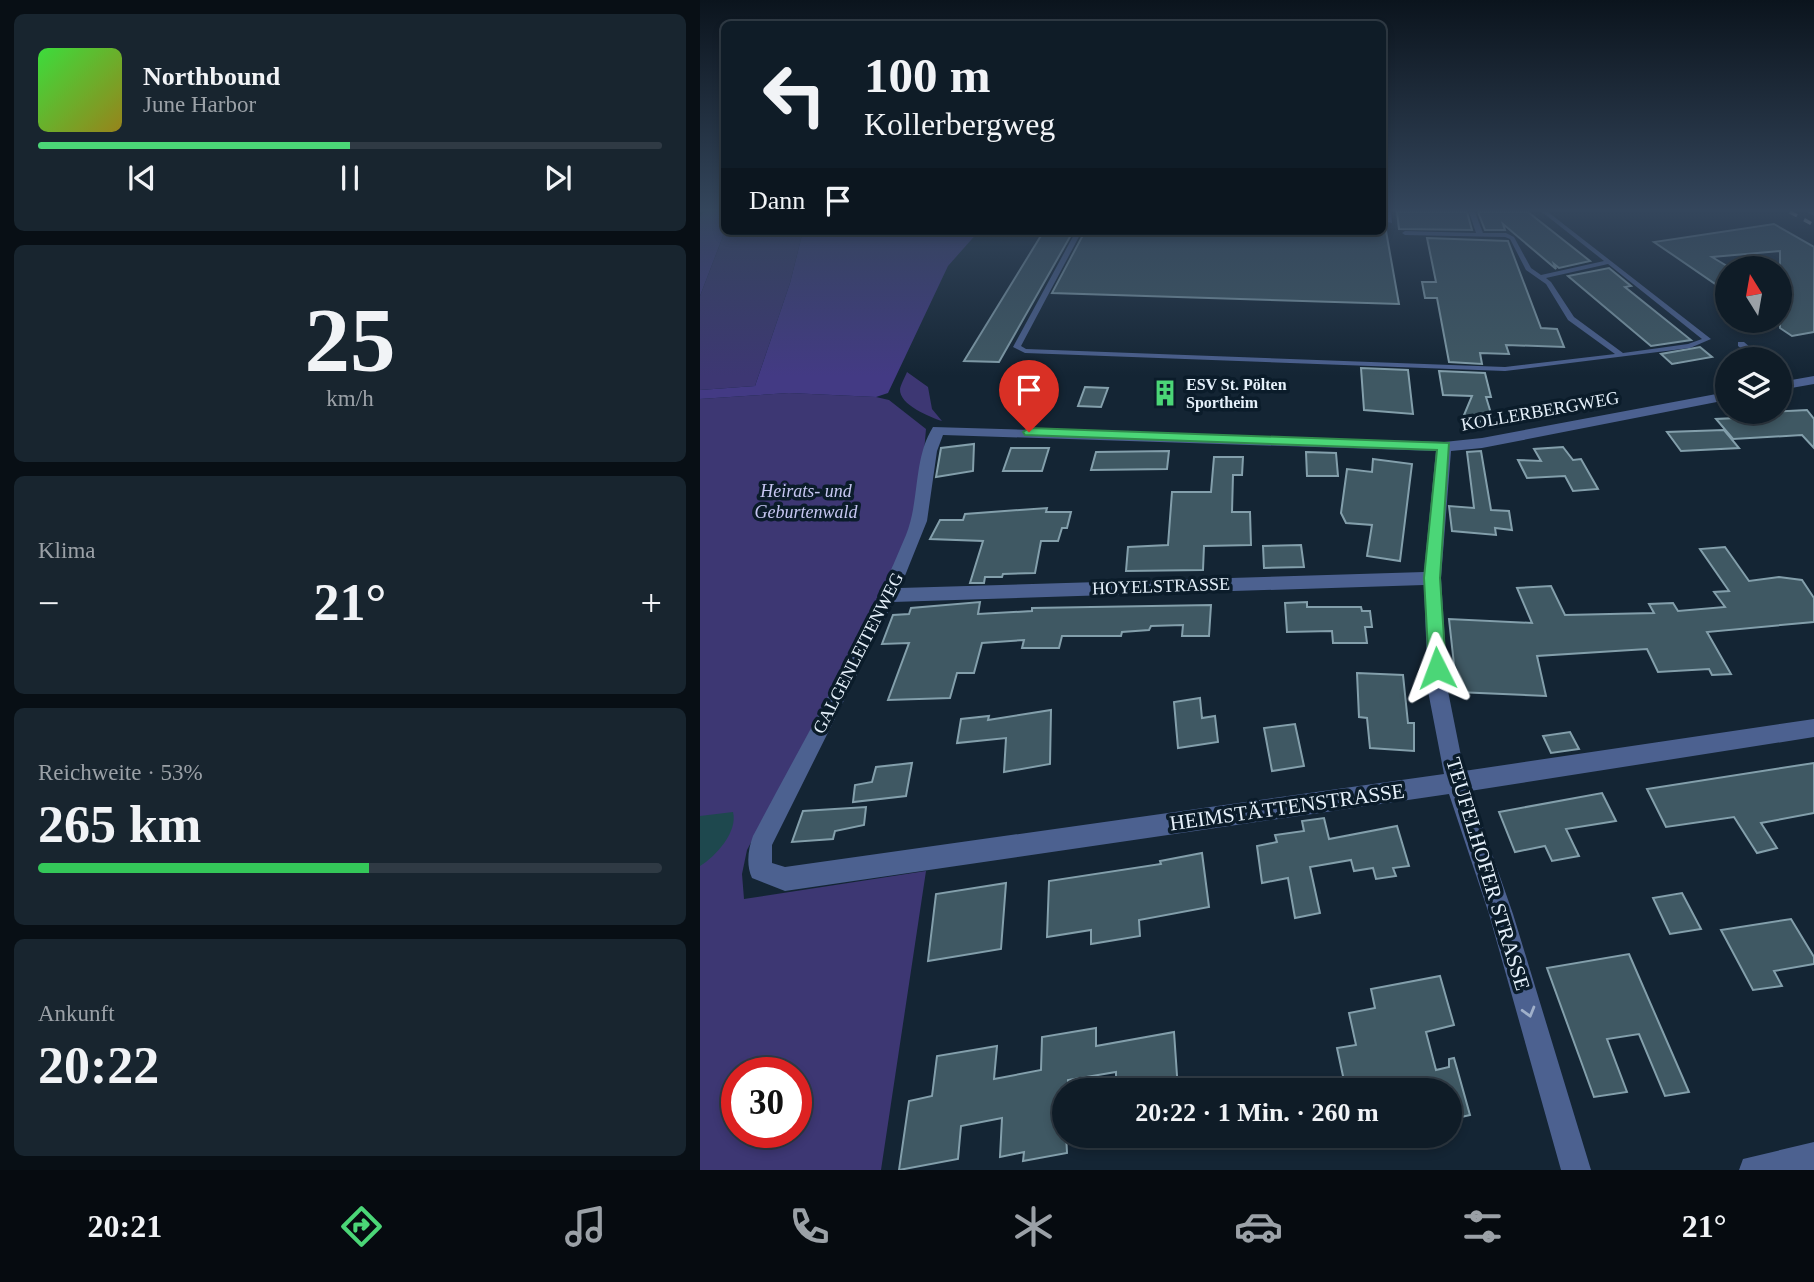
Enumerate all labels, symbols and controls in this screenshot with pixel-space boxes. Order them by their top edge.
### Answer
text: 100 m [864,48,991,103]
icon: left [749,49,840,140]
text: Northbound [143,62,280,91]
text: June Harbor [143,92,256,117]
text: Kollerbergweg [864,106,1055,142]
icon: previous [123,159,161,197]
icon: pause [331,159,369,197]
icon: next [539,159,577,197]
icon: arrive [819,182,857,220]
text: Dann [749,186,805,215]
north arrow [1715,256,1792,332]
map controls [1715,256,1792,424]
text: 25 [305,290,396,391]
button: layers [1715,347,1792,424]
pin [999,360,1059,432]
icon: arrive [1010,371,1048,409]
place label: ESV St. Pölten Sportheim [1186,376,1287,412]
building icon: ESV St. Pölten Sportheim [1150,378,1180,408]
text: km/h [326,386,374,411]
street label: KOLLERBERGWEG [1459,387,1621,435]
park label: Heirats- und Geburtenwald [755,481,858,522]
text: Klima [38,538,96,563]
street label: GALGENLEITENWEG [809,569,907,737]
text: 21° [314,574,386,631]
street label: HOYELSTRASSE [1092,574,1230,598]
text: − [38,582,59,624]
text: + [641,582,662,624]
position arrow [1400,631,1474,705]
street label: TEUFELHOFER STRASSE [1441,755,1535,993]
text: Reichweite · 53% [38,760,203,785]
street label: HEIMSTÄTTENSTRASSE [1168,779,1406,835]
text: 265 km [38,796,201,853]
text: Ankunft [38,1001,115,1026]
one-way arrow [1521,1005,1536,1017]
text: 20:22 [38,1037,159,1094]
speed limit sign: 30 [721,1057,812,1148]
text: 20:22 · 1 Min. · 260 m [1135,1098,1379,1127]
icon: directions [337,1202,386,1251]
icon: music [561,1202,610,1251]
icon: phone [785,1202,834,1251]
icon: climate [1009,1202,1058,1251]
icon: car [1234,1202,1283,1251]
icon: filters [1458,1202,1507,1251]
text: 20:21 [88,1208,162,1244]
text: 21° [1682,1208,1726,1244]

